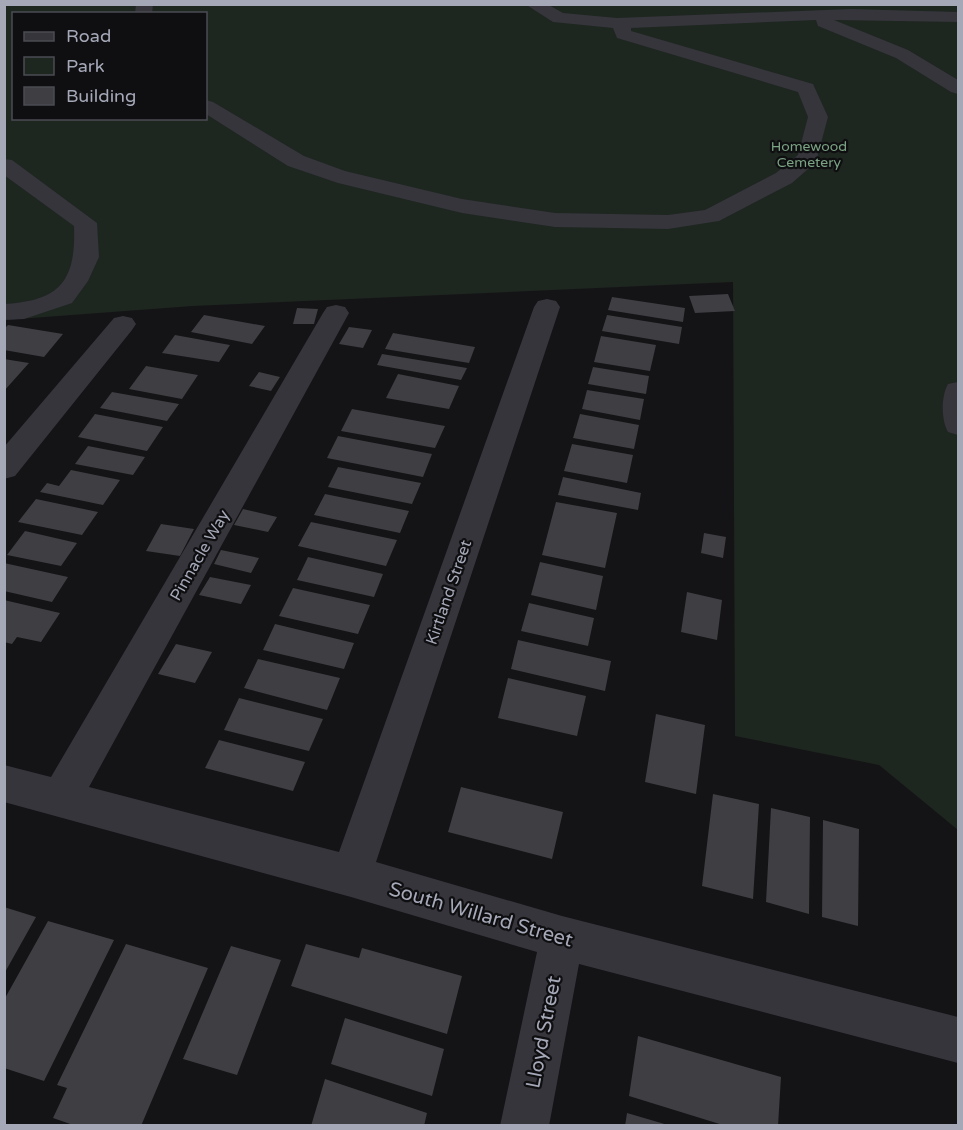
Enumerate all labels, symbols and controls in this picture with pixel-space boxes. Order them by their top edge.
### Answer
legend [12,12,207,120]
text: Road [66,25,111,47]
text: Park [66,55,105,77]
text: Building [66,85,136,107]
park label: Homewood Cemetery [771,138,847,171]
street label: Pinnacle Way [166,506,234,605]
street label: Kirtland Street [422,537,476,647]
street label: South Willard Street [386,877,576,953]
street label: Lloyd Street [521,974,567,1090]

